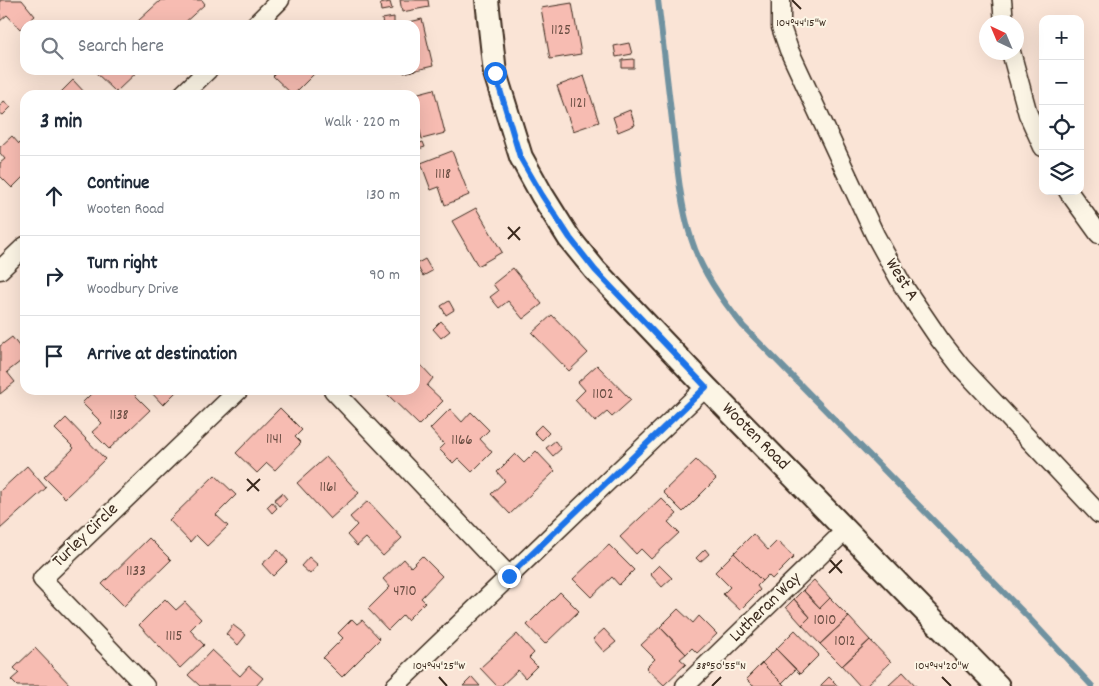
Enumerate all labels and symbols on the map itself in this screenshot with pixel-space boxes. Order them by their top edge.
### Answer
text: 104°44'15"W [776,15,826,32]
north arrow [979,15,1024,60]
house number: 1125 [551,20,571,42]
route start [484,62,507,85]
house number: 1121 [570,93,586,115]
house number: 1118 [435,164,451,186]
street label: West A [878,254,924,306]
house number: 1102 [592,384,614,406]
street label: Wooten Road [715,397,795,477]
house number: 1138 [109,405,129,427]
house number: 1141 [266,429,282,451]
house number: 1166 [451,430,473,452]
house number: 1161 [319,477,337,499]
street label: Turley Circle [47,498,125,574]
house number: 1133 [126,561,146,583]
route end [498,565,521,588]
street label: Lutheran Way [724,567,808,649]
house number: 4710 [393,581,417,603]
house number: 1010 [814,610,836,632]
house number: 1115 [166,626,182,648]
house number: 1012 [834,631,856,653]
text: 104°44'25"W [413,658,465,675]
text: 38°50'55"N [696,658,746,675]
text: 104°44'20"W [915,658,969,675]

